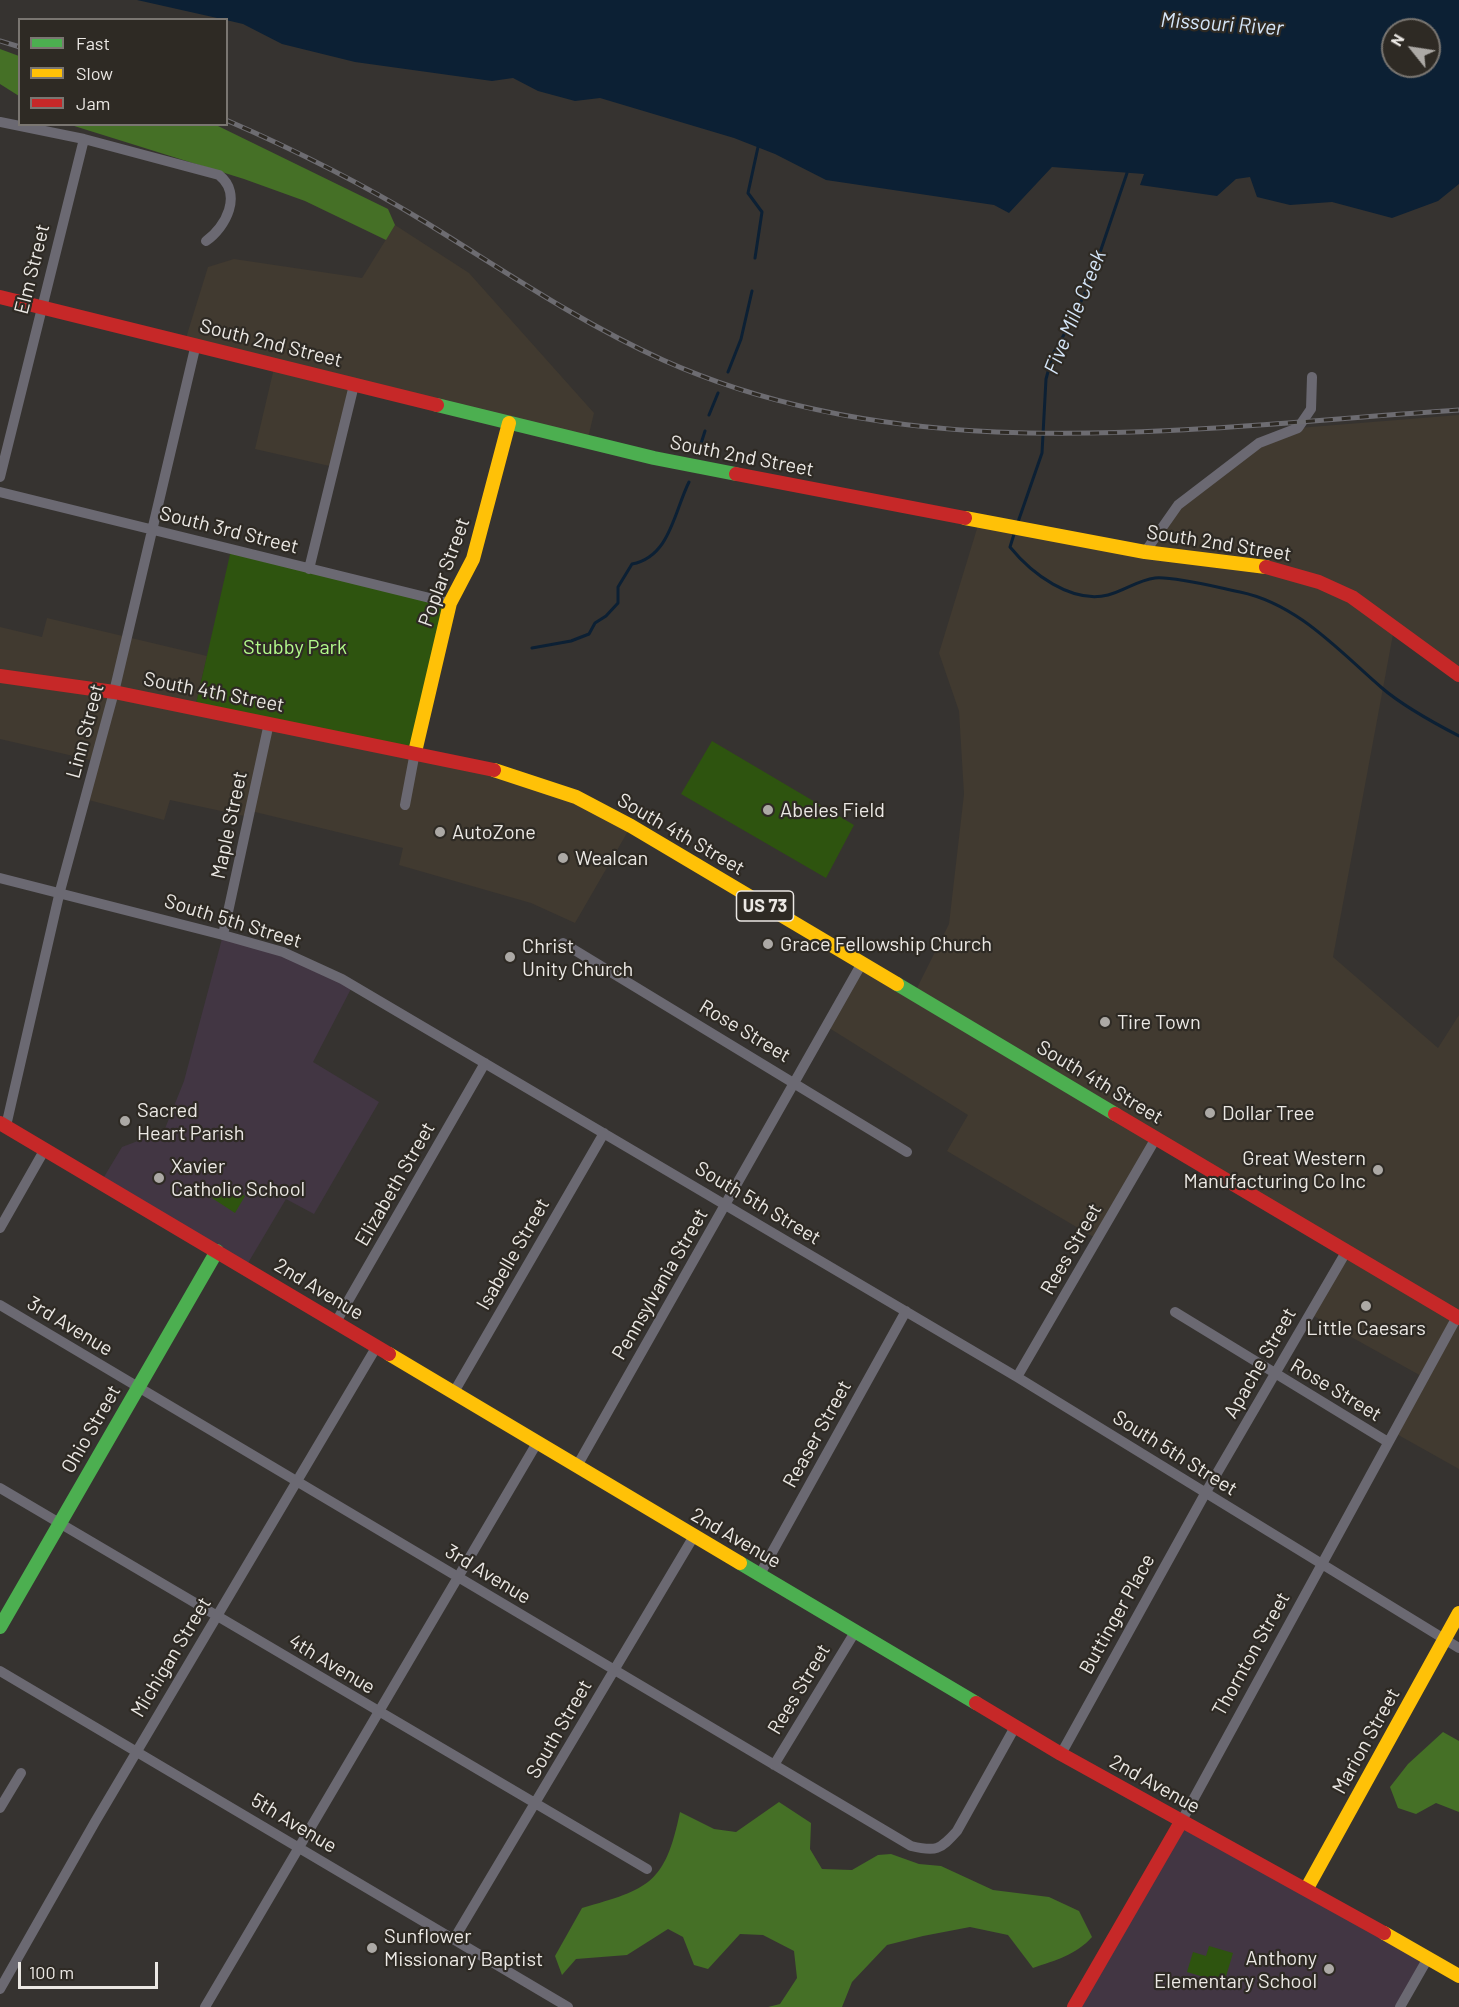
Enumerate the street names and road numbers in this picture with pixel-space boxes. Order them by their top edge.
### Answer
street label: Elm Street [9,222,55,316]
street label: South 2nd Street [197,314,345,372]
street label: South 2nd Street [668,430,816,482]
street label: South 3rd Street [157,501,301,559]
street label: Poplar Street [413,514,475,630]
street label: South 2nd Street [1145,520,1293,566]
street label: South 4th Street [142,667,286,717]
street label: Linn Street [61,681,109,781]
street label: Maple Street [206,769,252,881]
street label: South 4th Street [613,788,749,880]
street label: South 5th Street [161,889,305,953]
road number: US 73 [736,891,794,921]
street label: Rose Street [695,994,795,1068]
street label: South 4th Street [1033,1035,1167,1129]
street label: Elizabeth Street [350,1118,440,1250]
street label: South 5th Street [691,1156,825,1250]
street label: Isabelle Street [471,1194,555,1314]
street label: Rees Street [1035,1199,1107,1299]
street label: Pennsylvania Street [607,1204,713,1364]
street label: 2nd Avenue [270,1253,368,1325]
street label: 3rd Avenue [23,1291,117,1361]
street label: Apache Street [1219,1303,1301,1423]
street label: Rose Street [1286,1353,1386,1427]
street label: Reaser Street [778,1376,856,1492]
street label: Ohio Street [56,1381,126,1477]
street label: South 5th Street [1108,1405,1242,1501]
street label: 2nd Avenue [687,1503,785,1573]
street label: 3rd Avenue [441,1539,535,1609]
street label: Buttinger Place [1074,1550,1160,1678]
street label: Thornton Street [1207,1588,1295,1720]
street label: Michigan Street [126,1593,216,1721]
street label: 4th Avenue [284,1629,380,1699]
street label: Rees Street [763,1639,835,1739]
street label: South Street [521,1675,597,1783]
street label: Marion Street [1327,1684,1405,1798]
street label: 2nd Avenue [1106,1749,1204,1819]
street label: 5th Avenue [247,1788,341,1858]

